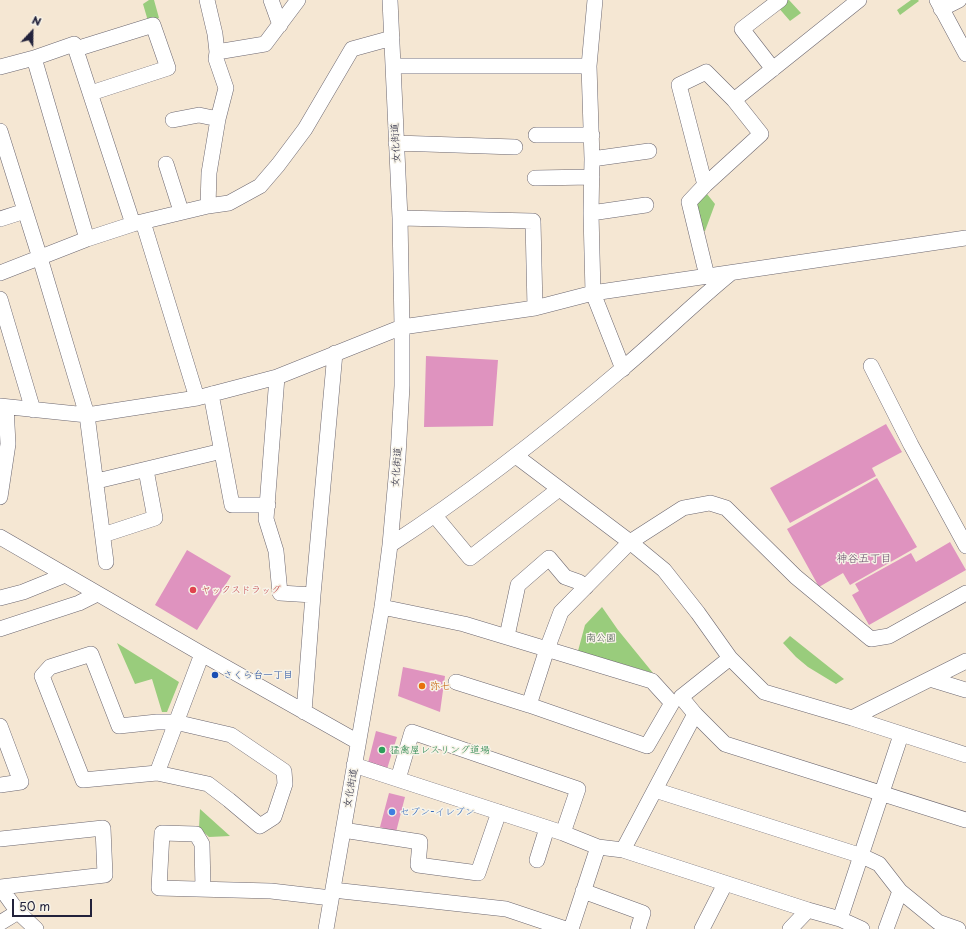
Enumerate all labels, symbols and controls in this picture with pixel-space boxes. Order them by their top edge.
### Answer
text: N [29,11,44,30]
north arrow [12,12,52,52]
street label: 女化街道 [389,123,403,163]
street label: 女化街道 [390,447,404,487]
district label: 神谷五丁目 [837,552,891,566]
place label: ヤックスドラッグ [201,584,281,596]
marker: ヤックスドラッグ [188,585,198,595]
park label: 南公園 [586,632,616,644]
place label: さくら台一丁目 [223,669,293,681]
marker: さくら台一丁目 [210,670,220,680]
place label: 弥七 [430,680,450,692]
marker: 弥七 [417,681,427,691]
place label: 猛禽屋レスリング道場 [390,744,490,756]
marker: 猛禽屋レスリング道場 [377,745,387,755]
street label: 女化街道 [342,767,360,809]
place label: セブン-イレブン [400,806,475,818]
marker: セブン-イレブン [387,807,397,817]
scale bar [14,891,94,917]
text: 50 m [19,897,50,915]

